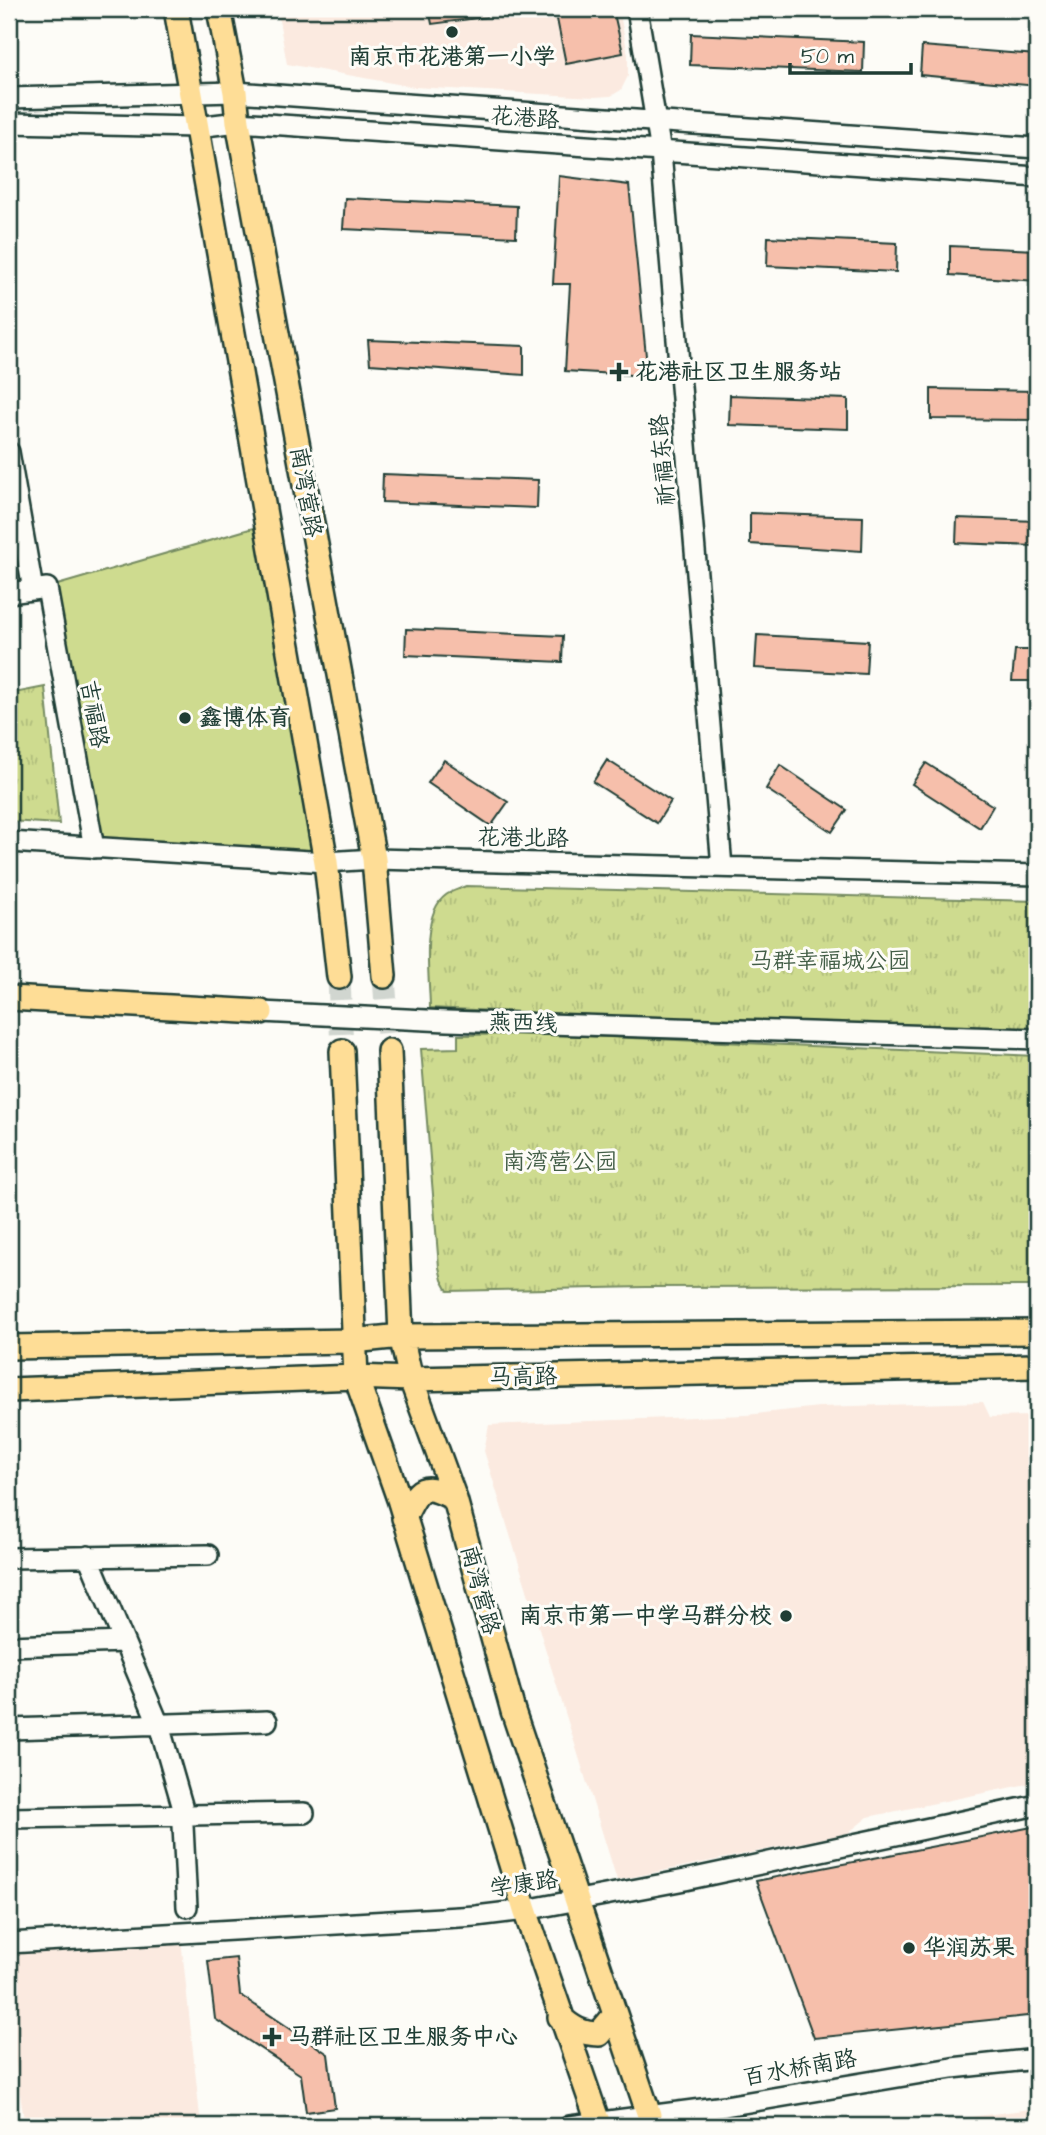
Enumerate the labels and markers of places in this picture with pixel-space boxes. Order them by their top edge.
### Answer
marker: 南京市花港第一小学 [444,24,460,40]
place label: 南京市花港第一小学 [349,41,556,73]
place label: 花港社区卫生服务站 [635,356,842,388]
marker: 花港社区卫生服务站 [609,362,629,382]
place label: 鑫博体育 [199,702,291,734]
marker: 鑫博体育 [177,710,193,726]
place label: 南京市第一中学马群分校 [519,1600,772,1632]
marker: 南京市第一中学马群分校 [778,1608,794,1624]
place label: 华润苏果 [923,1932,1015,1964]
marker: 华润苏果 [901,1940,917,1956]
place label: 马群社区卫生服务中心 [288,2021,518,2053]
marker: 马群社区卫生服务中心 [262,2027,282,2047]

